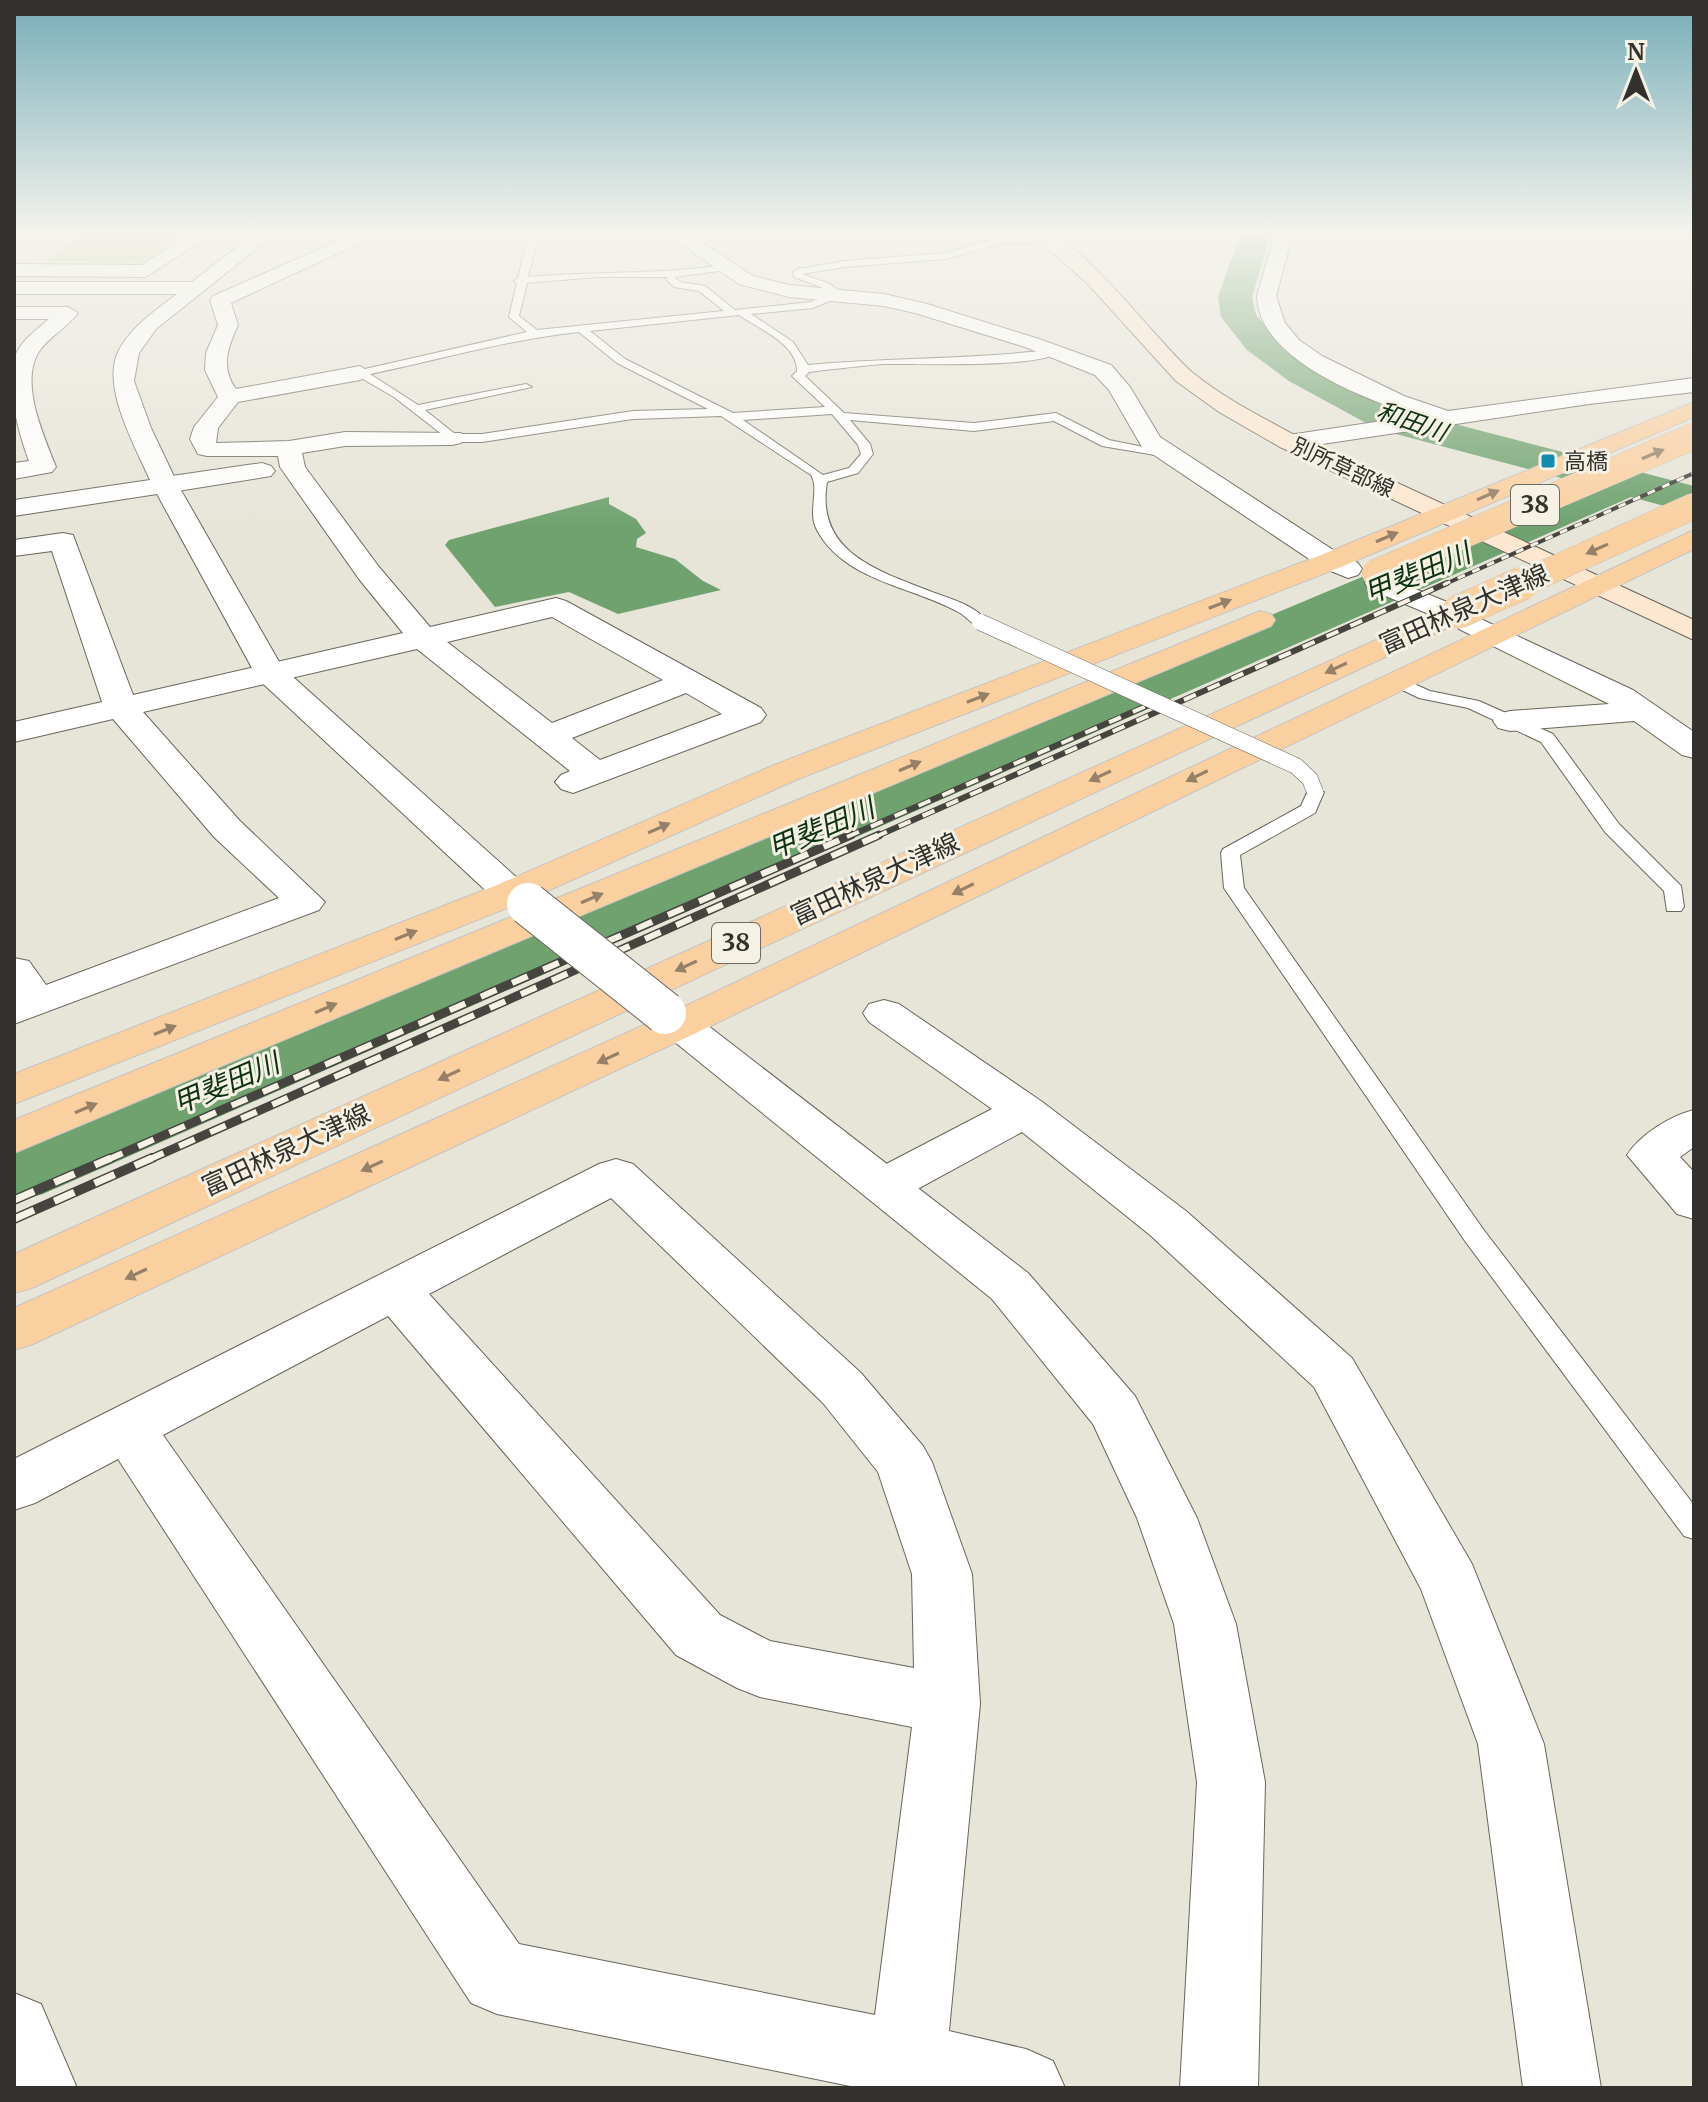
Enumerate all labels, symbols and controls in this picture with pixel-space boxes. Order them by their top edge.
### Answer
north arrow [1596,32,1676,112]
text: N [1627,38,1645,66]
water label: 和田川 [1373,395,1454,449]
street label: 別所草部線 [1287,431,1399,503]
place label: 高橋 [1564,447,1608,475]
one-way arrow [1641,447,1665,460]
marker: 高橋 [1539,452,1557,470]
road number: 38 [1511,485,1559,525]
one-way arrow [1477,488,1500,501]
one-way arrow [1375,531,1399,544]
water label: 甲斐田川 [1358,533,1478,611]
one-way arrow [1585,543,1609,556]
street label: 富田林泉大津線 [1374,556,1554,661]
one-way arrow [1208,598,1232,611]
one-way arrow [1325,661,1348,674]
one-way arrow [966,691,990,704]
one-way arrow [898,759,922,772]
one-way arrow [1088,769,1112,783]
one-way arrow [1186,769,1209,783]
water label: 甲斐田川 [762,788,882,866]
one-way arrow [648,821,671,834]
street label: 富田林泉大津線 [785,825,964,932]
one-way arrow [952,882,975,896]
one-way arrow [580,891,604,904]
road number: 38 [712,923,760,963]
one-way arrow [394,928,418,941]
one-way arrow [674,959,697,973]
one-way arrow [314,1002,338,1015]
one-way arrow [153,1023,177,1036]
water label: 甲斐田川 [167,1043,287,1121]
one-way arrow [597,1051,620,1065]
one-way arrow [438,1068,461,1082]
street label: 富田林泉大津線 [196,1096,375,1203]
one-way arrow [74,1101,98,1114]
one-way arrow [360,1159,384,1173]
one-way arrow [124,1267,147,1281]

